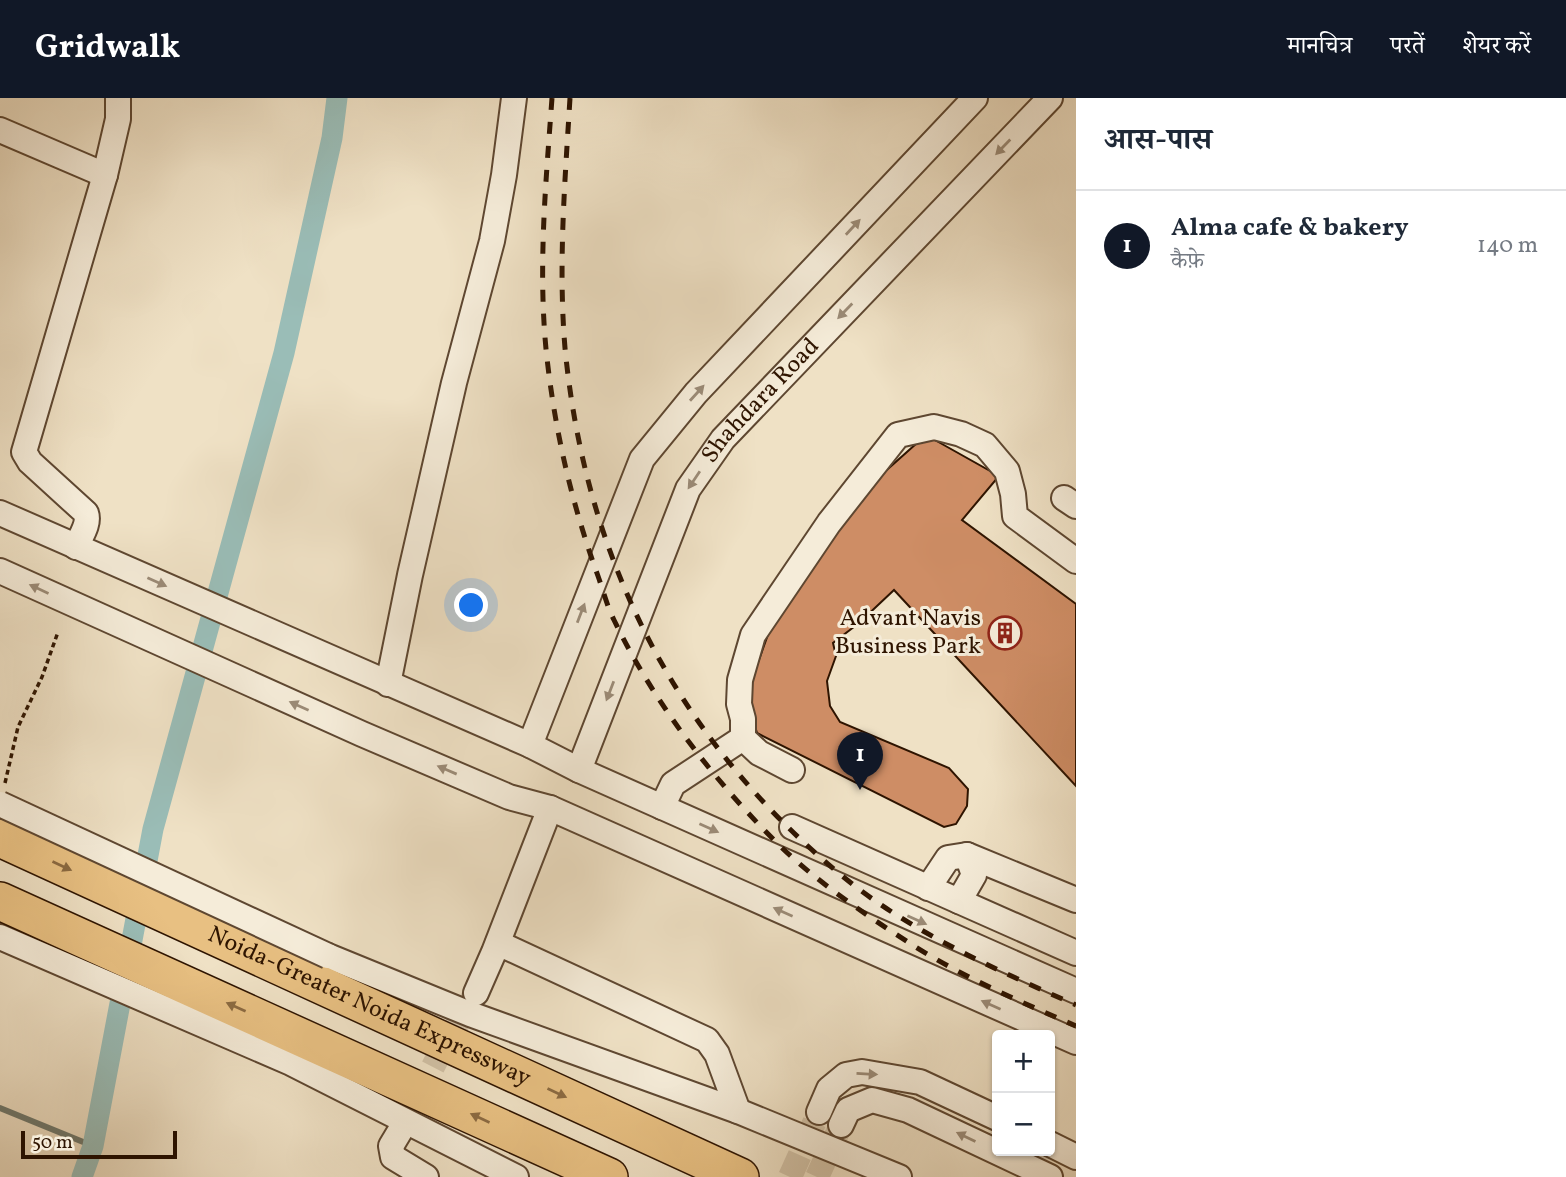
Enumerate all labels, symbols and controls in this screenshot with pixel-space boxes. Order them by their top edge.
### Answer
text: Gridwalk [35,26,180,72]
text: मानचित्र [1287,30,1352,64]
text: परतें [1390,30,1425,64]
text: शेयर करें [1463,30,1531,64]
text: आस-पास [1104,120,1212,162]
one-way arrow [996,138,1012,155]
text: Alma cafe & bakery [1171,210,1409,246]
one-way arrow [845,219,861,236]
text: 1 [1122,230,1132,262]
text: 140 m [1477,230,1538,262]
text: कैफ़े [1171,246,1204,278]
one-way arrow [838,302,854,319]
street label: Shahdara Road [694,331,828,471]
one-way arrow [689,385,705,402]
one-way arrow [687,471,701,489]
one-way arrow [146,577,167,588]
one-way arrow [29,583,49,595]
your location [454,588,488,622]
one-way arrow [576,602,587,623]
place label: Advant Navis Business Park [835,602,981,664]
building icon: Advant Navis Business Park [986,614,1024,652]
one-way arrow [604,681,615,702]
one-way arrow [289,700,309,712]
pin: 1 [837,732,883,790]
one-way arrow [436,764,457,775]
one-way arrow [699,822,719,834]
one-way arrow [52,860,72,872]
one-way arrow [773,906,793,918]
one-way arrow [907,914,927,926]
street label: Noida-Greater Noida Expressway [202,918,536,1096]
one-way arrow [981,999,1001,1011]
one-way arrow [226,1001,246,1013]
map controls [992,1030,1055,1156]
button: + [992,1030,1055,1093]
one-way arrow [856,1069,878,1080]
one-way arrow [547,1087,567,1099]
button: − [992,1093,1055,1156]
one-way arrow [470,1112,490,1124]
scale bar [21,1128,177,1160]
text: 50 m [32,1130,73,1156]
one-way arrow [956,1131,976,1143]

